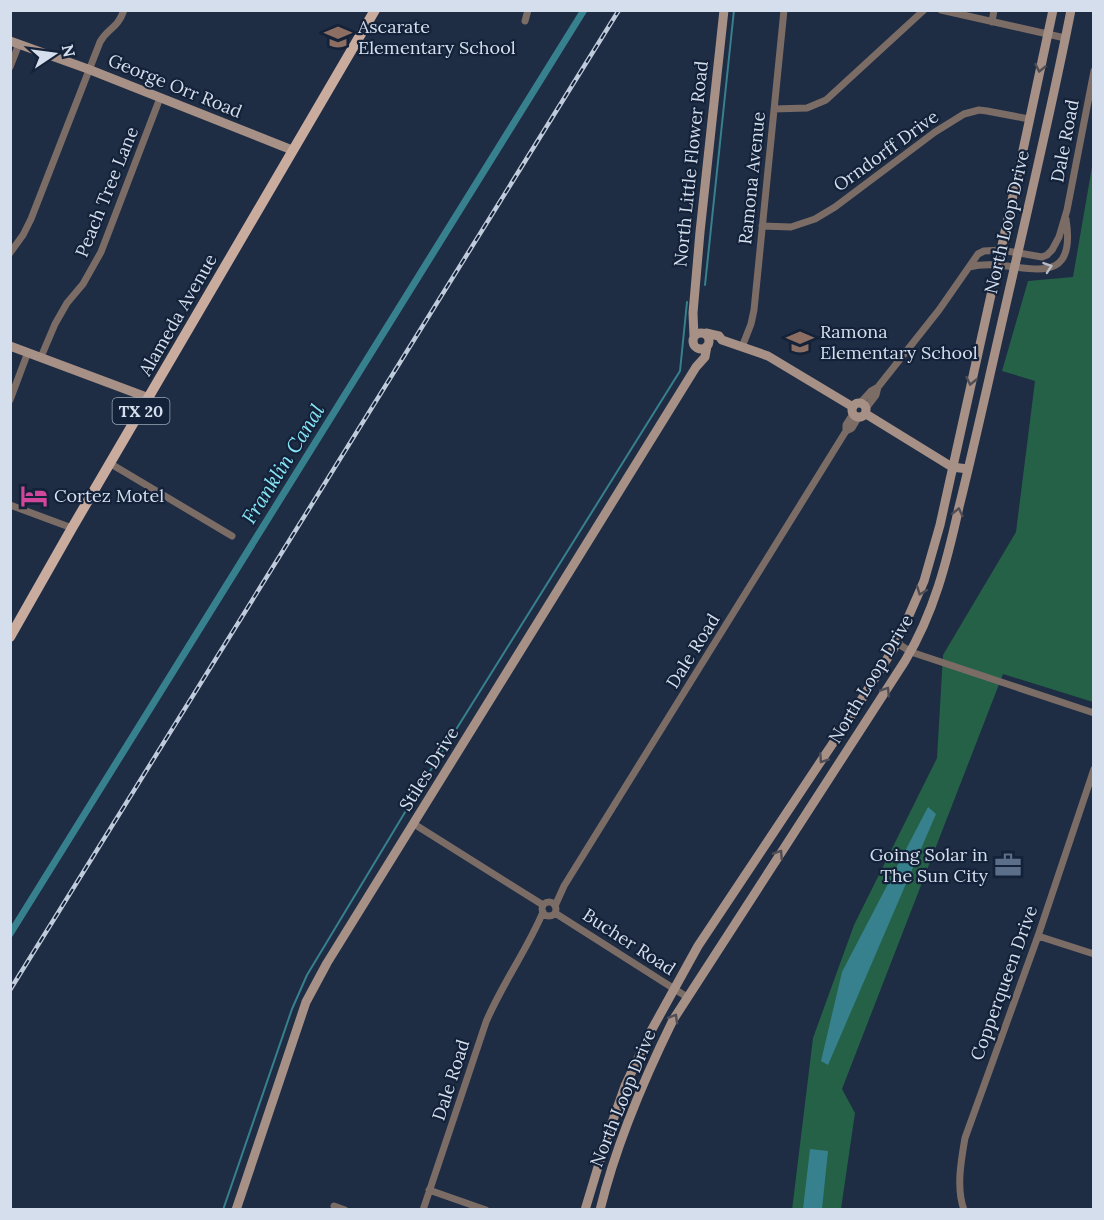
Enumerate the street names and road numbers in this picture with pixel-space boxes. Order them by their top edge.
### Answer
street label: George Orr Road [105,48,246,123]
street label: North Little Flower Road [668,60,713,268]
street label: Dale Road [1045,97,1084,184]
street label: Orndorff Drive [829,105,943,196]
street label: Ramona Avenue [733,110,770,245]
street label: Peach Tree Lane [70,123,143,260]
street label: North Loop Drive [979,148,1034,296]
street label: Alameda Avenue [133,249,222,381]
road number: TX 20 [112,398,170,424]
street label: Dale Road [661,609,725,692]
street label: North Loop Drive [823,610,918,747]
street label: Stiles Drive [394,722,464,815]
street label: Copperqueen Drive [965,902,1042,1063]
street label: Bucher Road [578,903,680,980]
street label: North Loop Drive [584,1025,661,1170]
street label: Dale Road [427,1036,474,1123]

